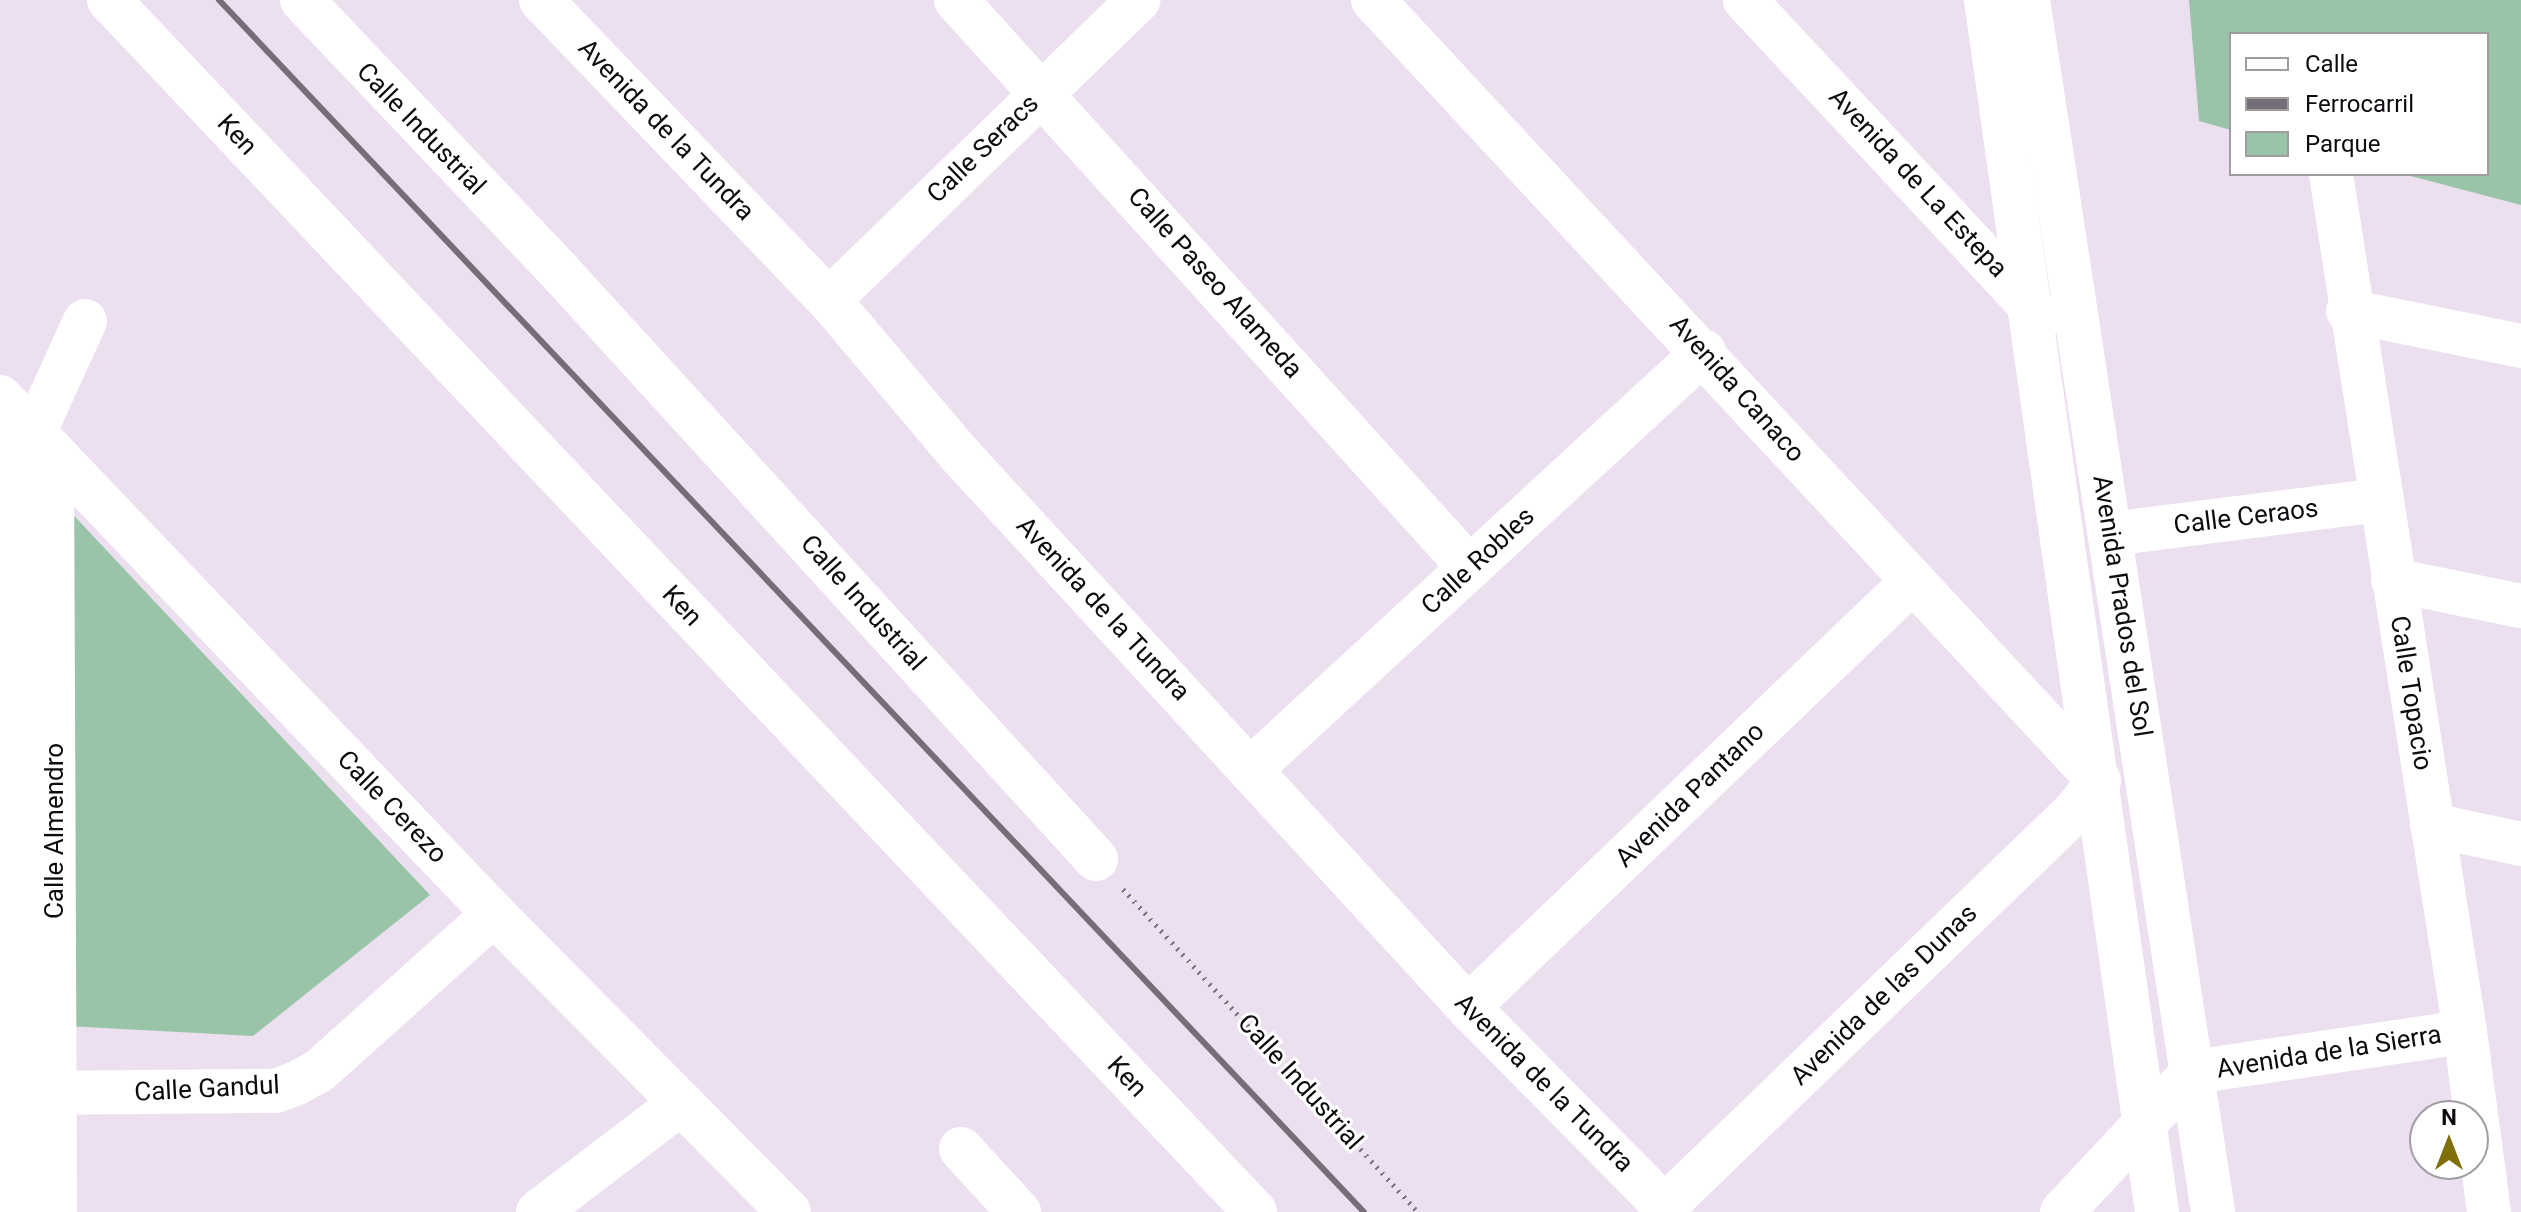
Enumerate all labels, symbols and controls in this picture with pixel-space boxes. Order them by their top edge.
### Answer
legend [2229,32,2489,176]
street label: Avenida de la Tundra [571,33,761,227]
text: Calle [2305,50,2358,78]
street label: Calle Industrial [350,56,492,202]
street label: Avenida de La Estepa [1822,82,2014,284]
street label: Calle Seracs [921,88,1045,210]
text: Ferrocarril [2305,90,2414,118]
street label: Ken [211,108,263,162]
text: Parque [2305,130,2381,158]
street label: Calle Paseo Alameda [1121,181,1309,385]
street label: Avenida Canaco [1663,309,1811,469]
street label: Avenida Prados del Sol [2086,473,2158,739]
street label: Calle Ceraos [2172,493,2320,541]
street label: Calle Robles [1415,501,1541,621]
street label: Avenida de la Tundra [1010,510,1196,708]
street label: Calle Industrial [794,529,932,677]
street label: Ken [656,579,708,633]
street label: Calle Topacio [2383,613,2439,773]
street label: Avenida Pantano [1609,716,1771,874]
street label: Calle Almendro [39,743,71,919]
street label: Calle Cerezo [331,744,453,870]
street label: Avenida de las Dunas [1784,898,1984,1092]
street label: Avenida de la Tundra [1448,987,1640,1179]
street label: Calle Industrial [1231,1008,1369,1156]
street label: Avenida de la Sierra [2214,1019,2444,1085]
street label: Ken [1101,1050,1153,1104]
street label: Calle Gandul [134,1070,280,1108]
north arrow [2409,1100,2489,1180]
text: N [2441,1105,2457,1130]

